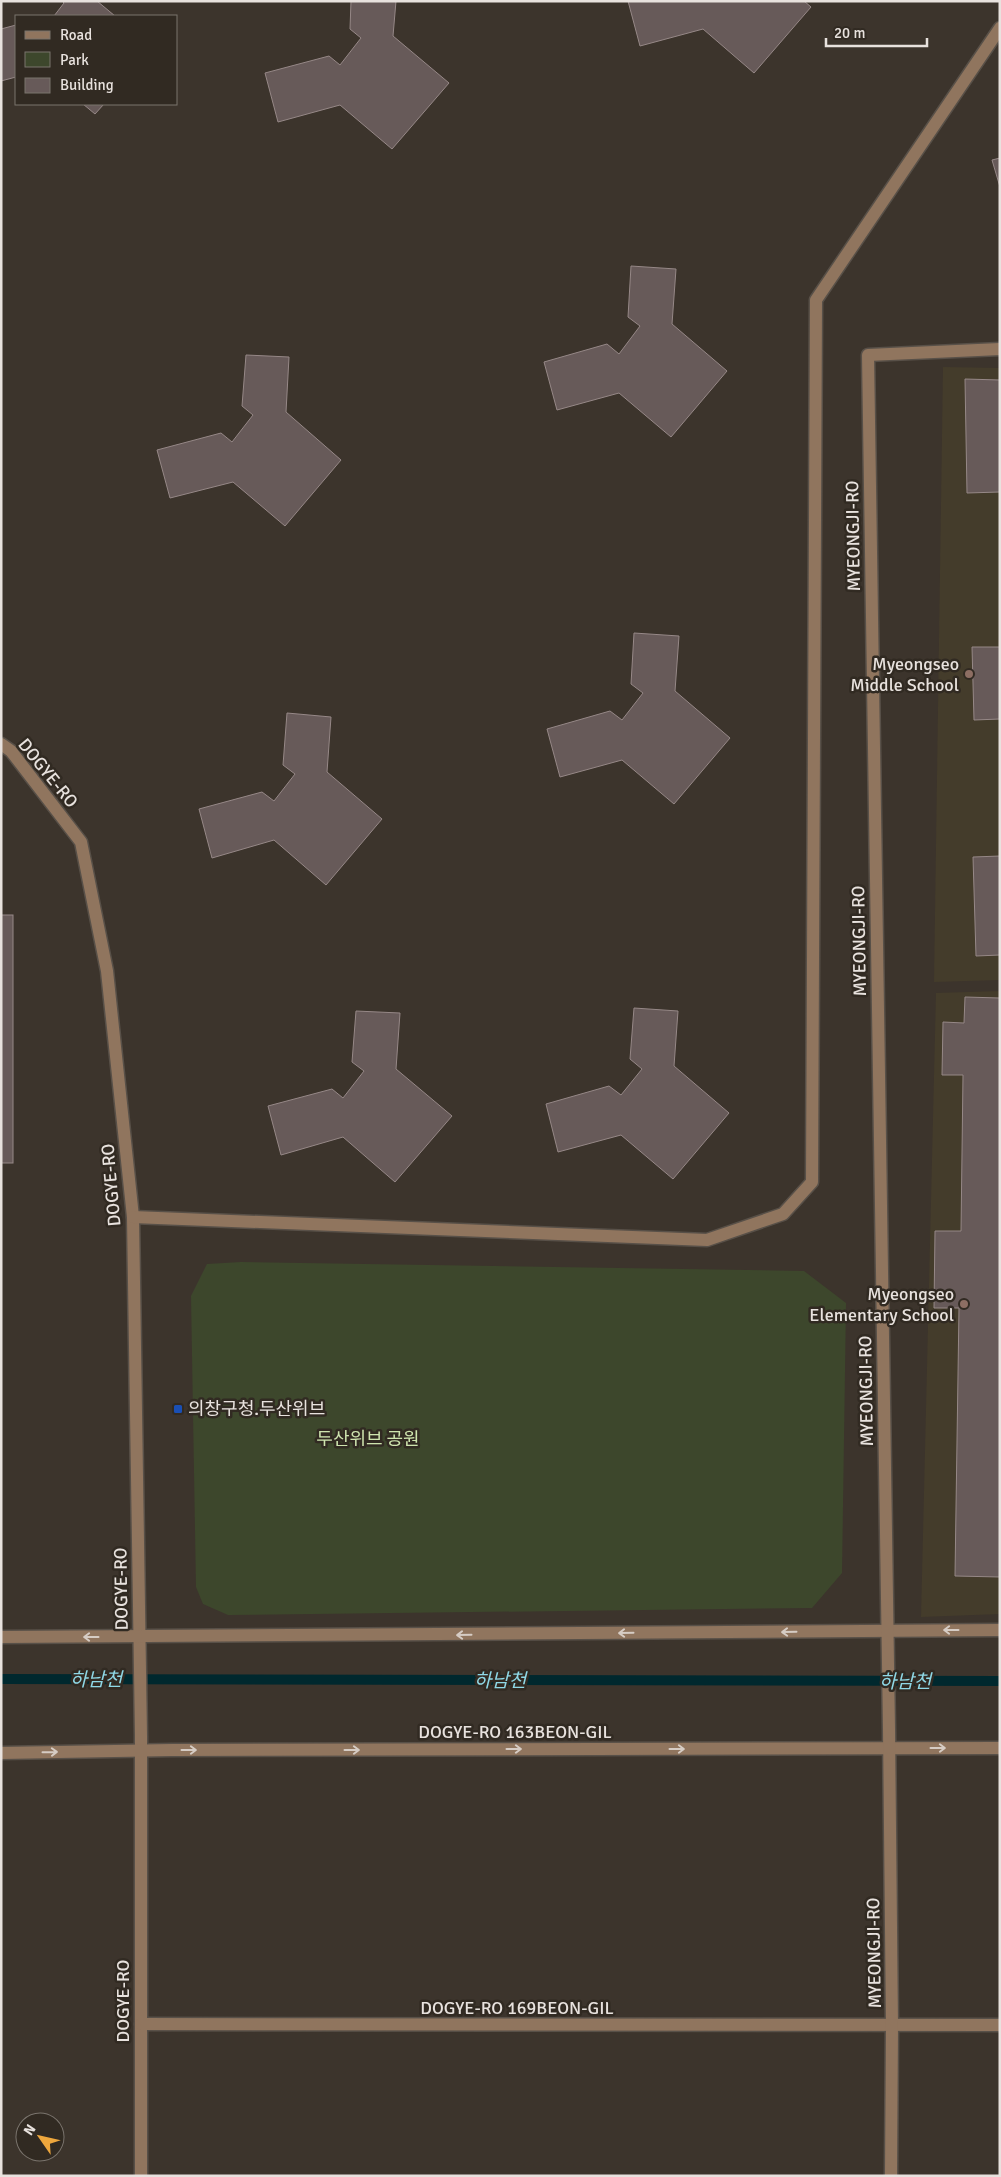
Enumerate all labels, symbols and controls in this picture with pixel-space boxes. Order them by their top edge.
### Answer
legend [15,15,178,105]
scale bar [826,15,927,47]
text: 20 m [834,24,865,42]
text: Road [60,26,92,44]
text: Park [60,51,89,69]
text: Building [60,76,114,94]
street label: MYEONGJI-RO [841,480,865,592]
place label: Myeongseo Middle School [850,653,959,696]
marker: Myeongseo Middle School [963,668,975,680]
street label: DOGYE-RO [13,734,83,812]
street label: MYEONGJI-RO [847,885,871,997]
street label: DOGYE-RO [96,1143,126,1227]
place label: Myeongseo Elementary School [809,1283,954,1326]
marker: Myeongseo Elementary School [958,1298,970,1310]
street label: MYEONGJI-RO [854,1335,878,1447]
place label: 의창구청.두산위브 [188,1398,325,1420]
marker: 의창구청.두산위브 [172,1403,184,1415]
park label: 두산위브 공원 [316,1428,420,1450]
street label: DOGYE-RO [109,1547,133,1631]
one-way arrow [943,1625,960,1635]
one-way arrow [781,1627,797,1637]
one-way arrow [618,1628,634,1638]
one-way arrow [456,1630,472,1640]
one-way arrow [83,1632,100,1642]
water label: 하남천 [70,1668,124,1692]
water label: 하남천 [474,1669,528,1693]
water label: 하남천 [879,1670,933,1694]
street label: DOGYE-RO 163BEON-GIL [418,1721,612,1743]
one-way arrow [930,1743,946,1753]
one-way arrow [506,1744,522,1754]
one-way arrow [668,1744,685,1754]
one-way arrow [181,1745,197,1755]
one-way arrow [344,1745,360,1755]
one-way arrow [42,1747,58,1757]
street label: MYEONGJI-RO [862,1897,886,2009]
street label: DOGYE-RO [112,1960,134,2042]
street label: DOGYE-RO 169BEON-GIL [420,1997,614,2019]
north arrow [15,2112,65,2162]
text: N [20,2121,39,2139]

